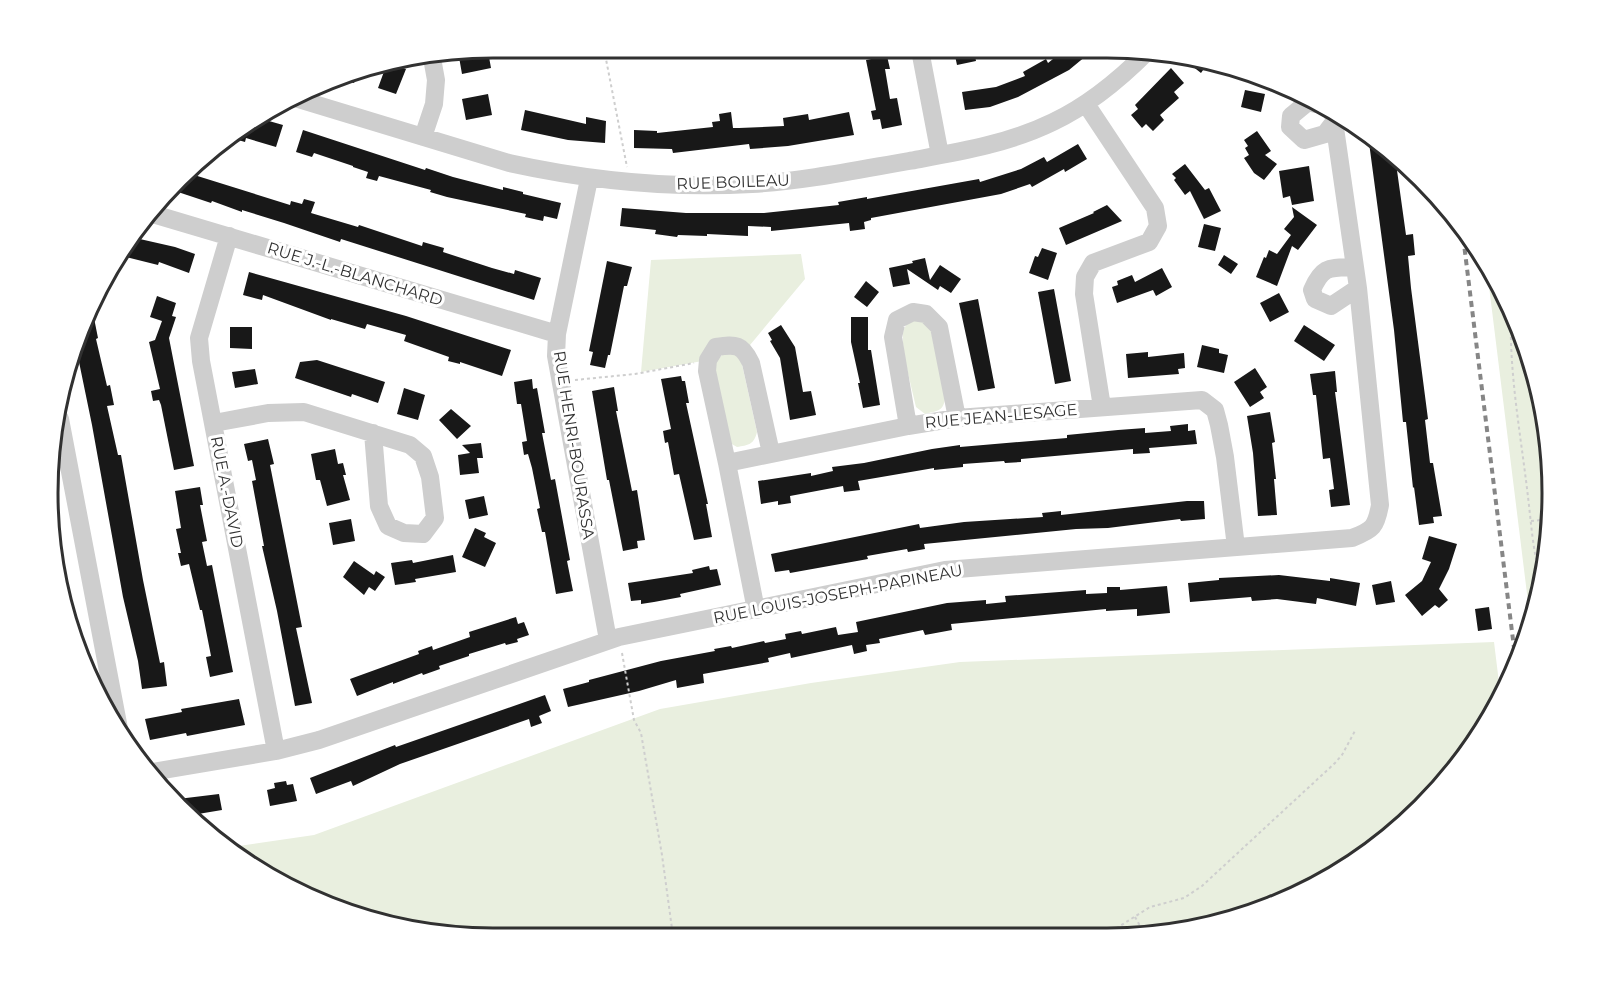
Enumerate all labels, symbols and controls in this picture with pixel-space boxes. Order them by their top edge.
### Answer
street label: RUE BOILEAU [676,171,790,193]
street label: RUE J.-L.-BLANCHARD [265,238,445,310]
street label: RUE HENRI-BOURASSA [550,349,598,541]
street label: RUE JEAN-LESAGE [924,400,1078,432]
street label: RUE A.-DAVID [207,434,247,550]
street label: RUE LOUIS-JOSEPH-PAPINEAU [712,560,964,628]

